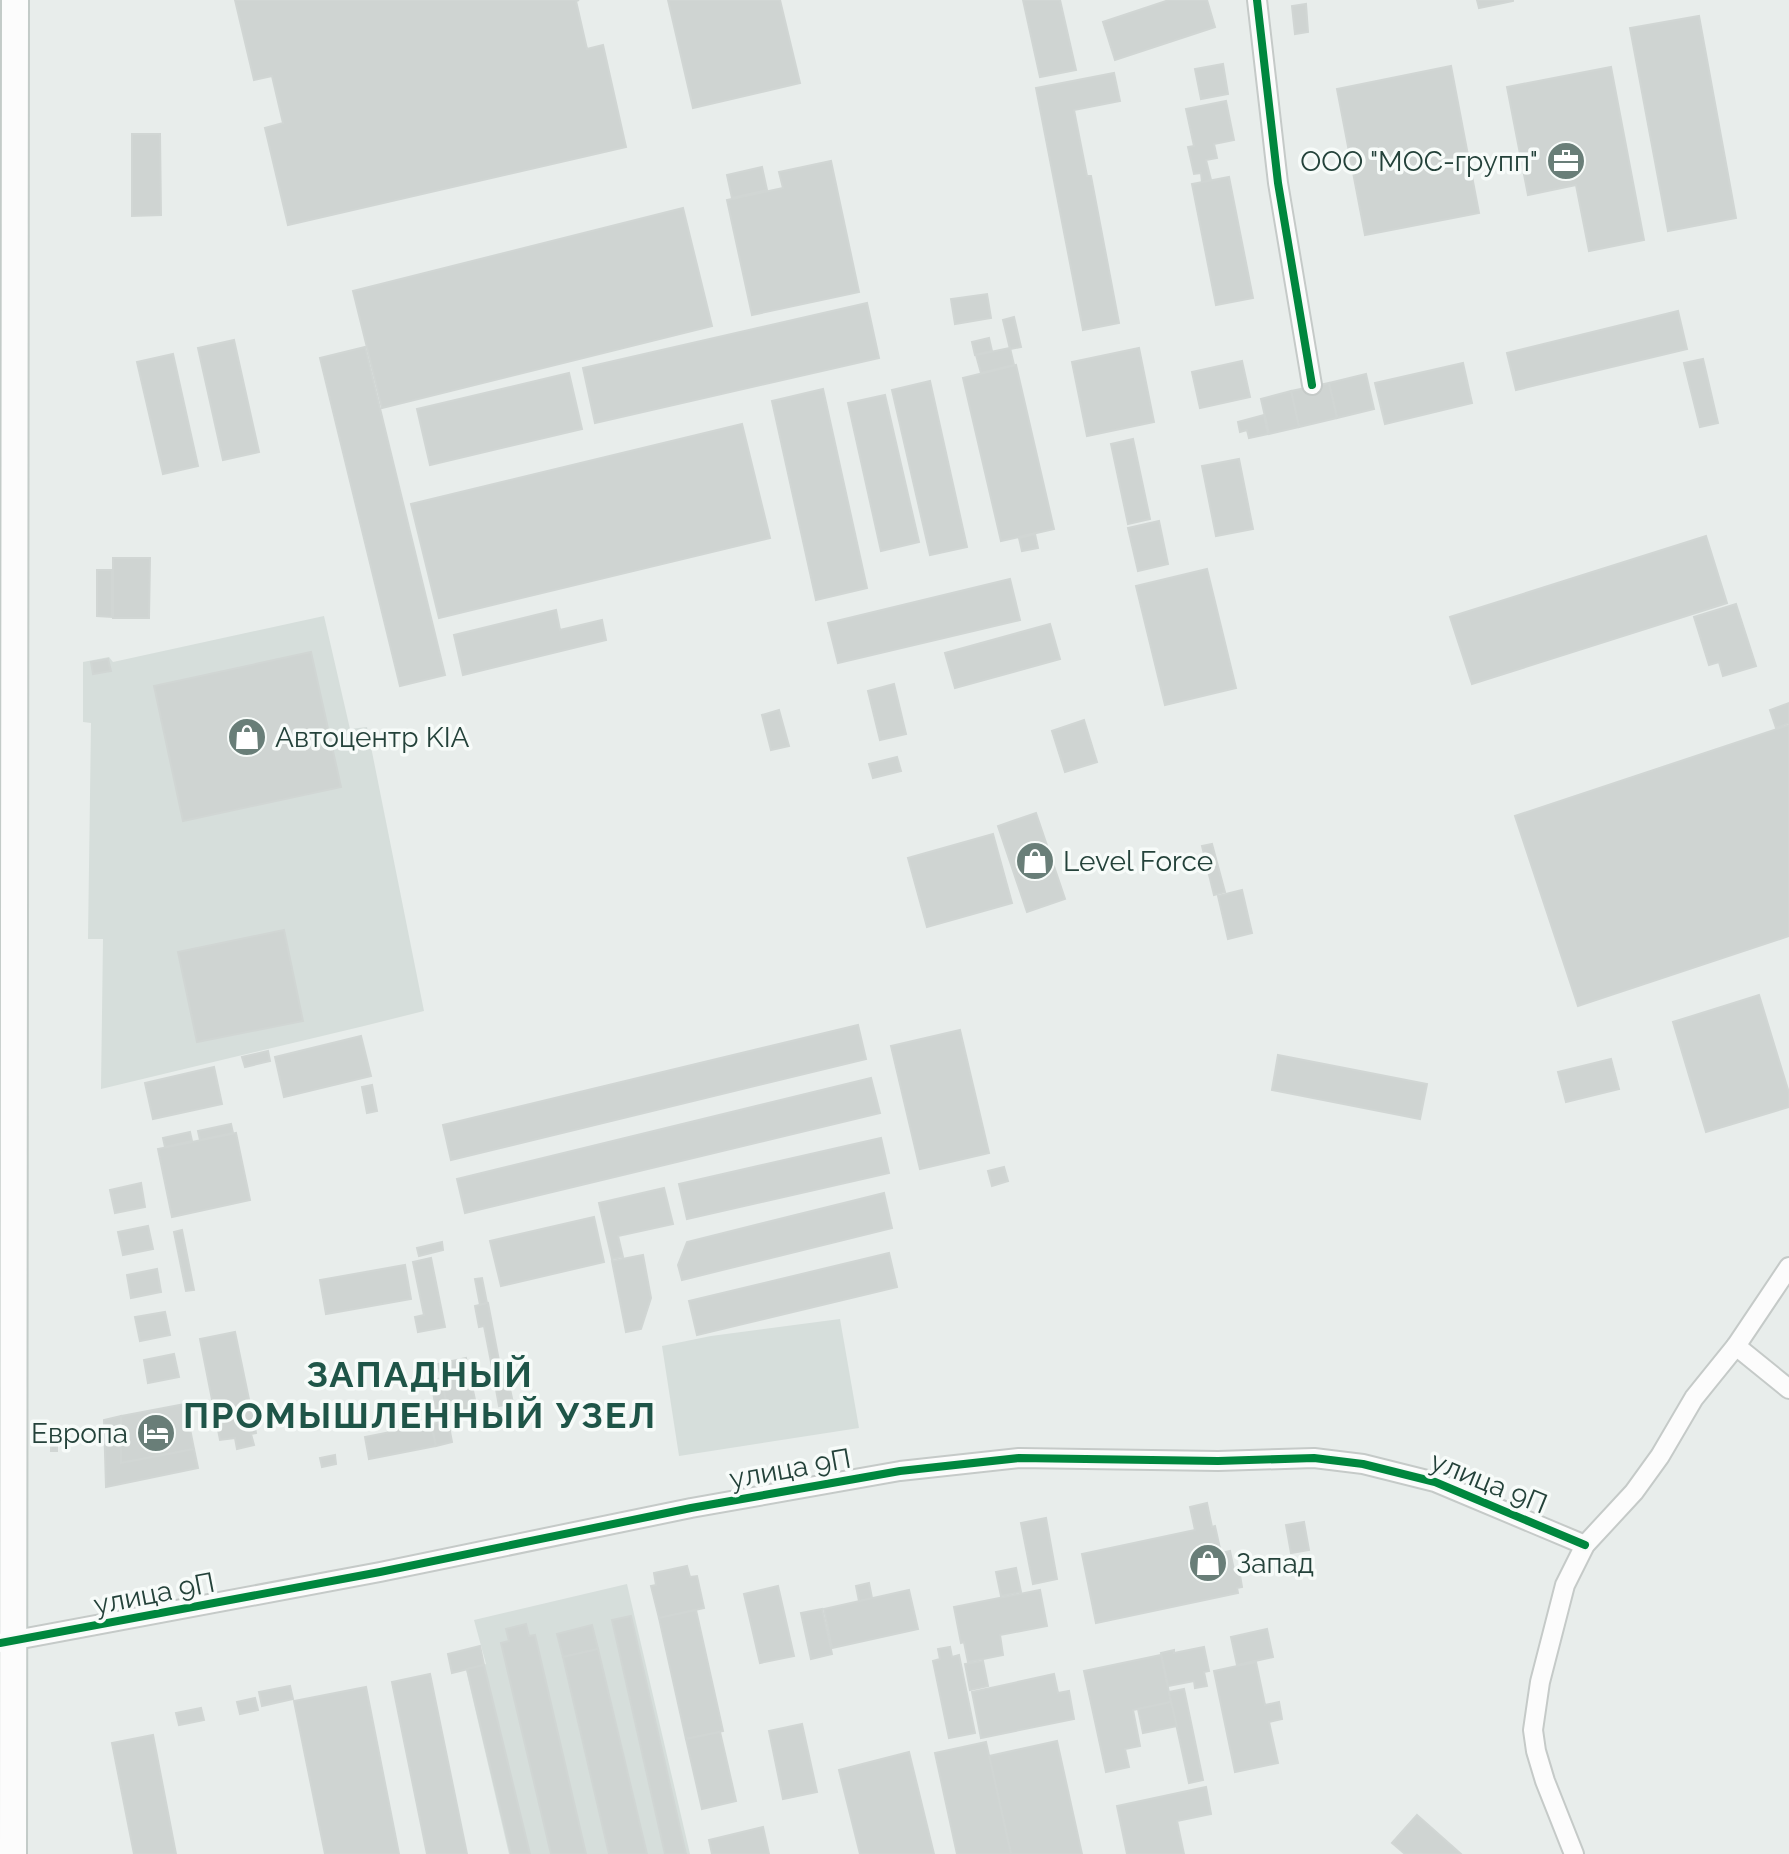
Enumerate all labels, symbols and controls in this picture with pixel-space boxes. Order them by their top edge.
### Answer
office icon: ООО "МОС-групп" [1545,140,1587,182]
place label: ООО "МОС-групп" [1300,145,1538,178]
shop icon: Автоцентр KIA [226,716,268,758]
place label: Автоцентр KIA [275,721,470,754]
shop icon: Level Force [1014,840,1056,882]
place label: Level Force [1063,845,1213,878]
district label: ЗАПАДНЫЙ ПРОМЫШЛЕННЫЙ УЗЕЛ [183,1353,657,1436]
hotel icon: Европа [135,1412,177,1454]
place label: Европа [31,1417,128,1450]
street label: улица 9П [727,1442,853,1495]
street label: улица 9П [1426,1444,1552,1521]
shop icon: Запад [1187,1542,1229,1584]
place label: Запад [1236,1547,1314,1580]
street label: улица 9П [91,1566,217,1621]

